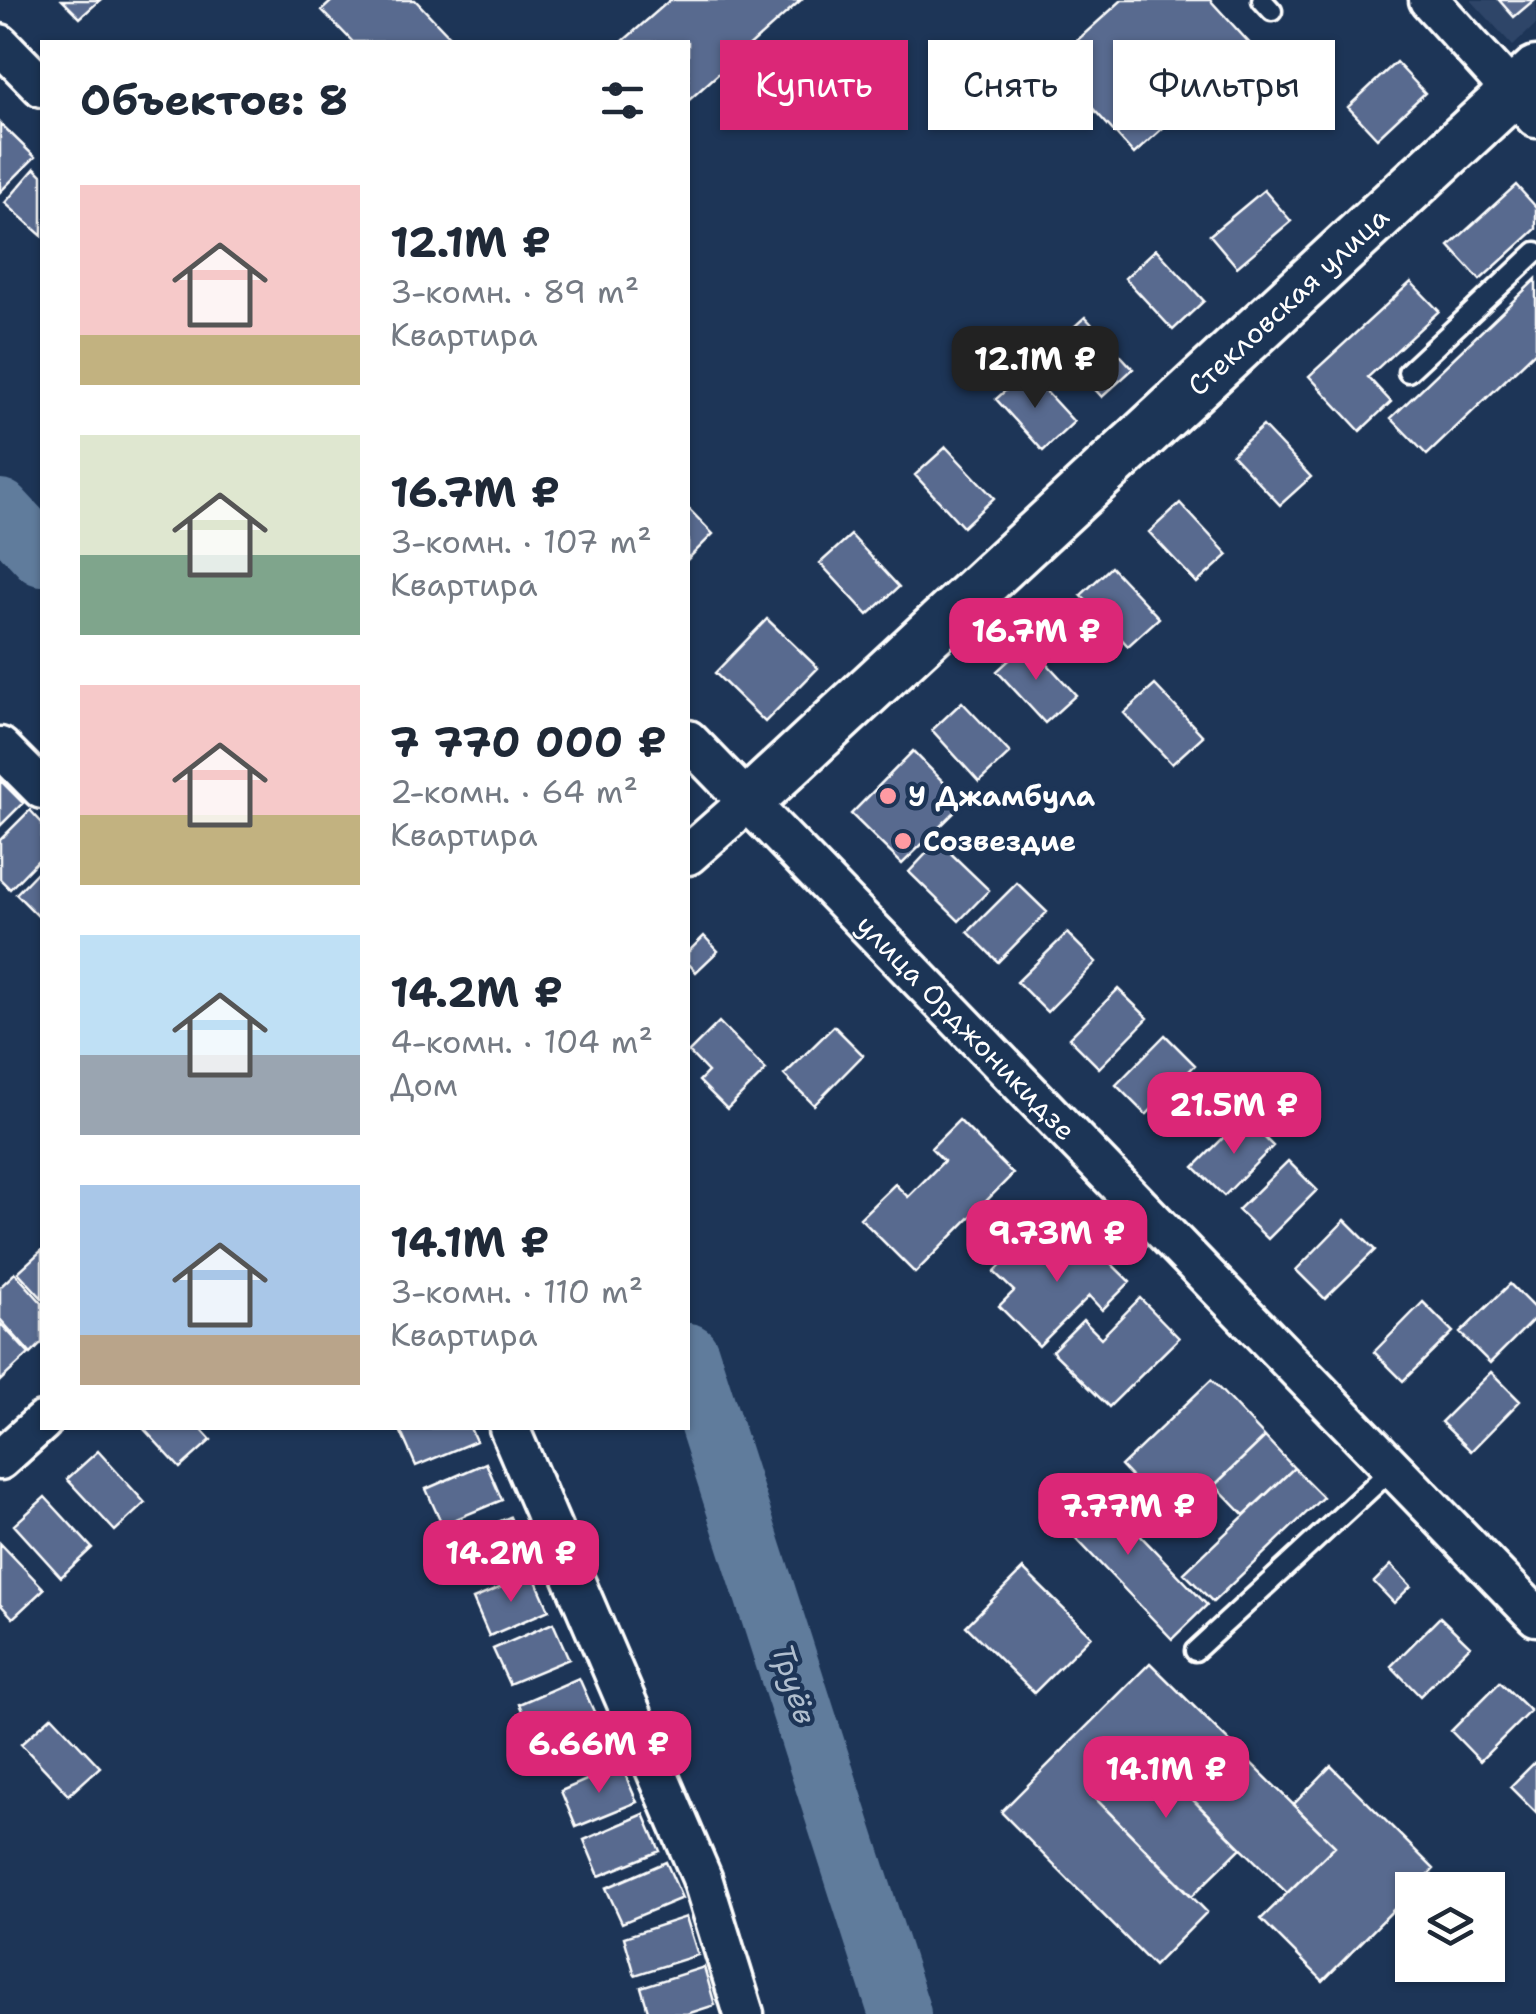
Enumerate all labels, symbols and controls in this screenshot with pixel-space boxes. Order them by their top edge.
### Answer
chip: Купить [720,40,908,130]
chip: Снять [928,40,1093,130]
chip: Фильтры [1113,40,1335,130]
text: Объектов: 8 [80,72,348,128]
icon: filters [595,73,650,128]
street label: Стекловская улица [1179,198,1397,404]
text: 12.1M ₽ [390,214,551,270]
icon: home [160,225,280,345]
text: 3-комн. · 89 m² [390,270,639,313]
text: Квартира [390,313,538,356]
pin: 12.1M ₽ [943,326,1127,411]
text: 12.1M ₽ [974,337,1096,380]
text: 16.7M ₽ [390,464,560,520]
icon: home [160,475,280,595]
text: 3-комн. · 107 m² [390,520,652,563]
text: Квартира [390,563,538,606]
pin: 16.7M ₽ [944,598,1128,683]
text: 16.7M ₽ [971,609,1101,652]
text: 7 770 000 ₽ [390,714,667,770]
icon: home [160,725,280,845]
text: 2-комн. · 64 m² [390,770,638,813]
place label: У Джамбула [908,777,1095,815]
marker: У Джамбула [877,785,899,807]
text: Квартира [390,813,538,856]
place label: Созвездие [923,822,1076,860]
marker: Созвездие [892,830,914,852]
street label: улица Орджоникидзе [848,906,1084,1149]
text: 14.2M ₽ [390,964,563,1020]
icon: home [160,975,280,1095]
text: 4-комн. · 104 m² [390,1020,653,1063]
text: Дом [390,1063,458,1106]
pin: 21.5M ₽ [1142,1072,1326,1157]
text: 21.5M ₽ [1169,1083,1299,1126]
pin: 9.73M ₽ [965,1200,1149,1285]
text: 9.73M ₽ [988,1211,1126,1254]
text: 14.1M ₽ [390,1214,550,1270]
icon: home [160,1225,280,1345]
text: 3-комн. · 110 m² [390,1270,643,1313]
text: Квартира [390,1313,538,1356]
pin: 7.77M ₽ [1036,1473,1220,1558]
text: 7.77M ₽ [1060,1484,1196,1527]
pin: 14.2M ₽ [419,1520,603,1605]
text: 14.2M ₽ [445,1531,577,1574]
water label: Труёв [762,1639,826,1729]
pin: 6.66M ₽ [507,1711,691,1796]
text: 6.66M ₽ [528,1722,670,1765]
pin: 14.1M ₽ [1074,1736,1258,1821]
text: 14.1M ₽ [1105,1747,1227,1790]
map controls [1395,1872,1505,1982]
button: layers [1395,1872,1505,1982]

